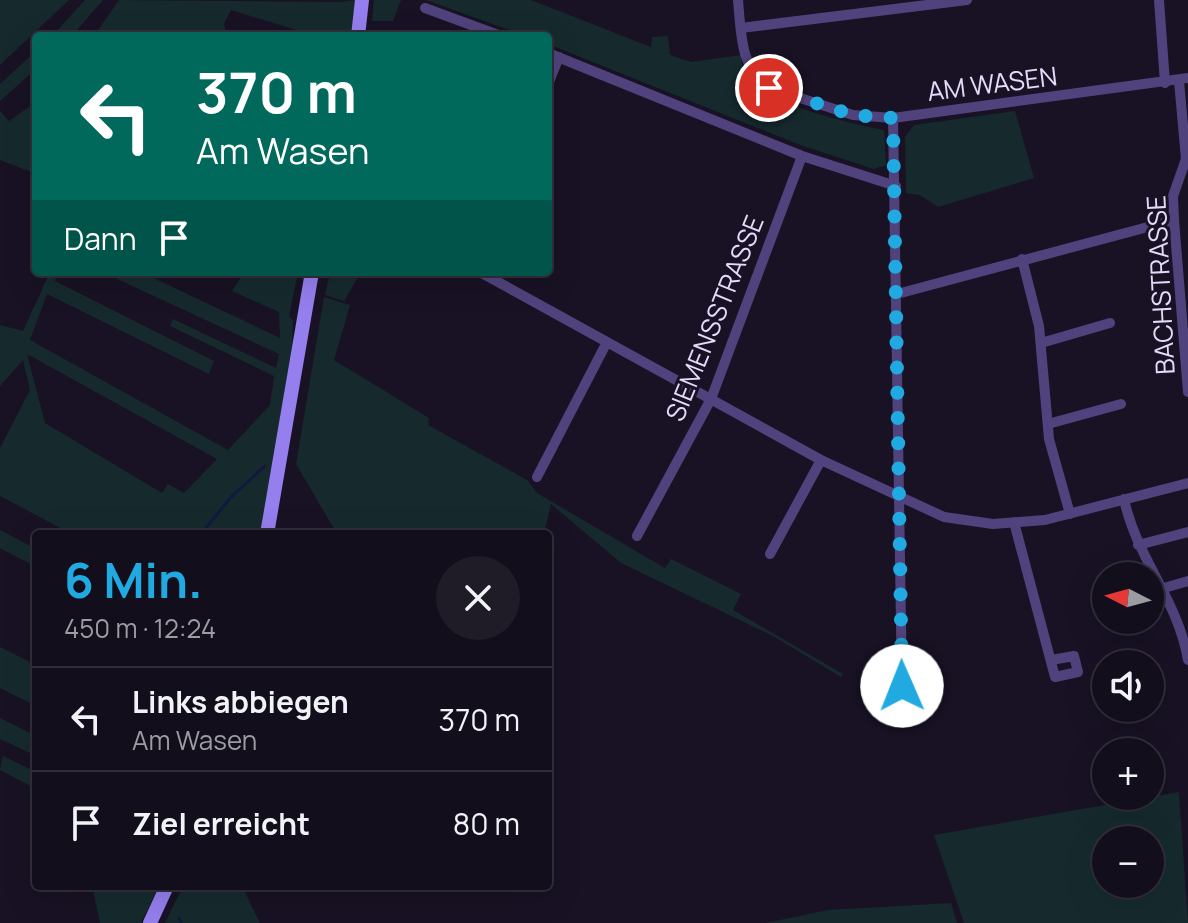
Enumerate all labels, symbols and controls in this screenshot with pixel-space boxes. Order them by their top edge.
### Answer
text: 370 m [196,53,357,130]
pin [735,54,803,122]
street label: AM WASEN [925,57,1059,109]
icon: left [64,64,168,168]
icon: arrive [747,66,791,110]
text: Am Wasen [196,126,369,175]
street label: BACHSTRASSE [1137,194,1183,376]
street label: SIEMENSSTRASSE [656,210,772,426]
icon: arrive [152,216,196,260]
text: Dann [64,218,136,259]
text: 6 Min. [64,547,203,612]
button: close [436,556,520,640]
north arrow [1092,562,1164,634]
map controls [1092,562,1164,898]
text: 450 m · 12:24 [64,610,216,646]
position arrow [860,644,944,728]
button: sound [1092,650,1164,722]
text: Links abbiegen [132,681,349,722]
icon: left [64,697,108,741]
text: 370 m [439,699,520,740]
text: Am Wasen [132,722,257,758]
button: + [1092,738,1164,810]
icon: arrive [64,801,108,845]
text: Ziel erreicht [132,803,310,844]
text: 80 m [453,803,520,844]
button: − [1092,826,1164,898]

